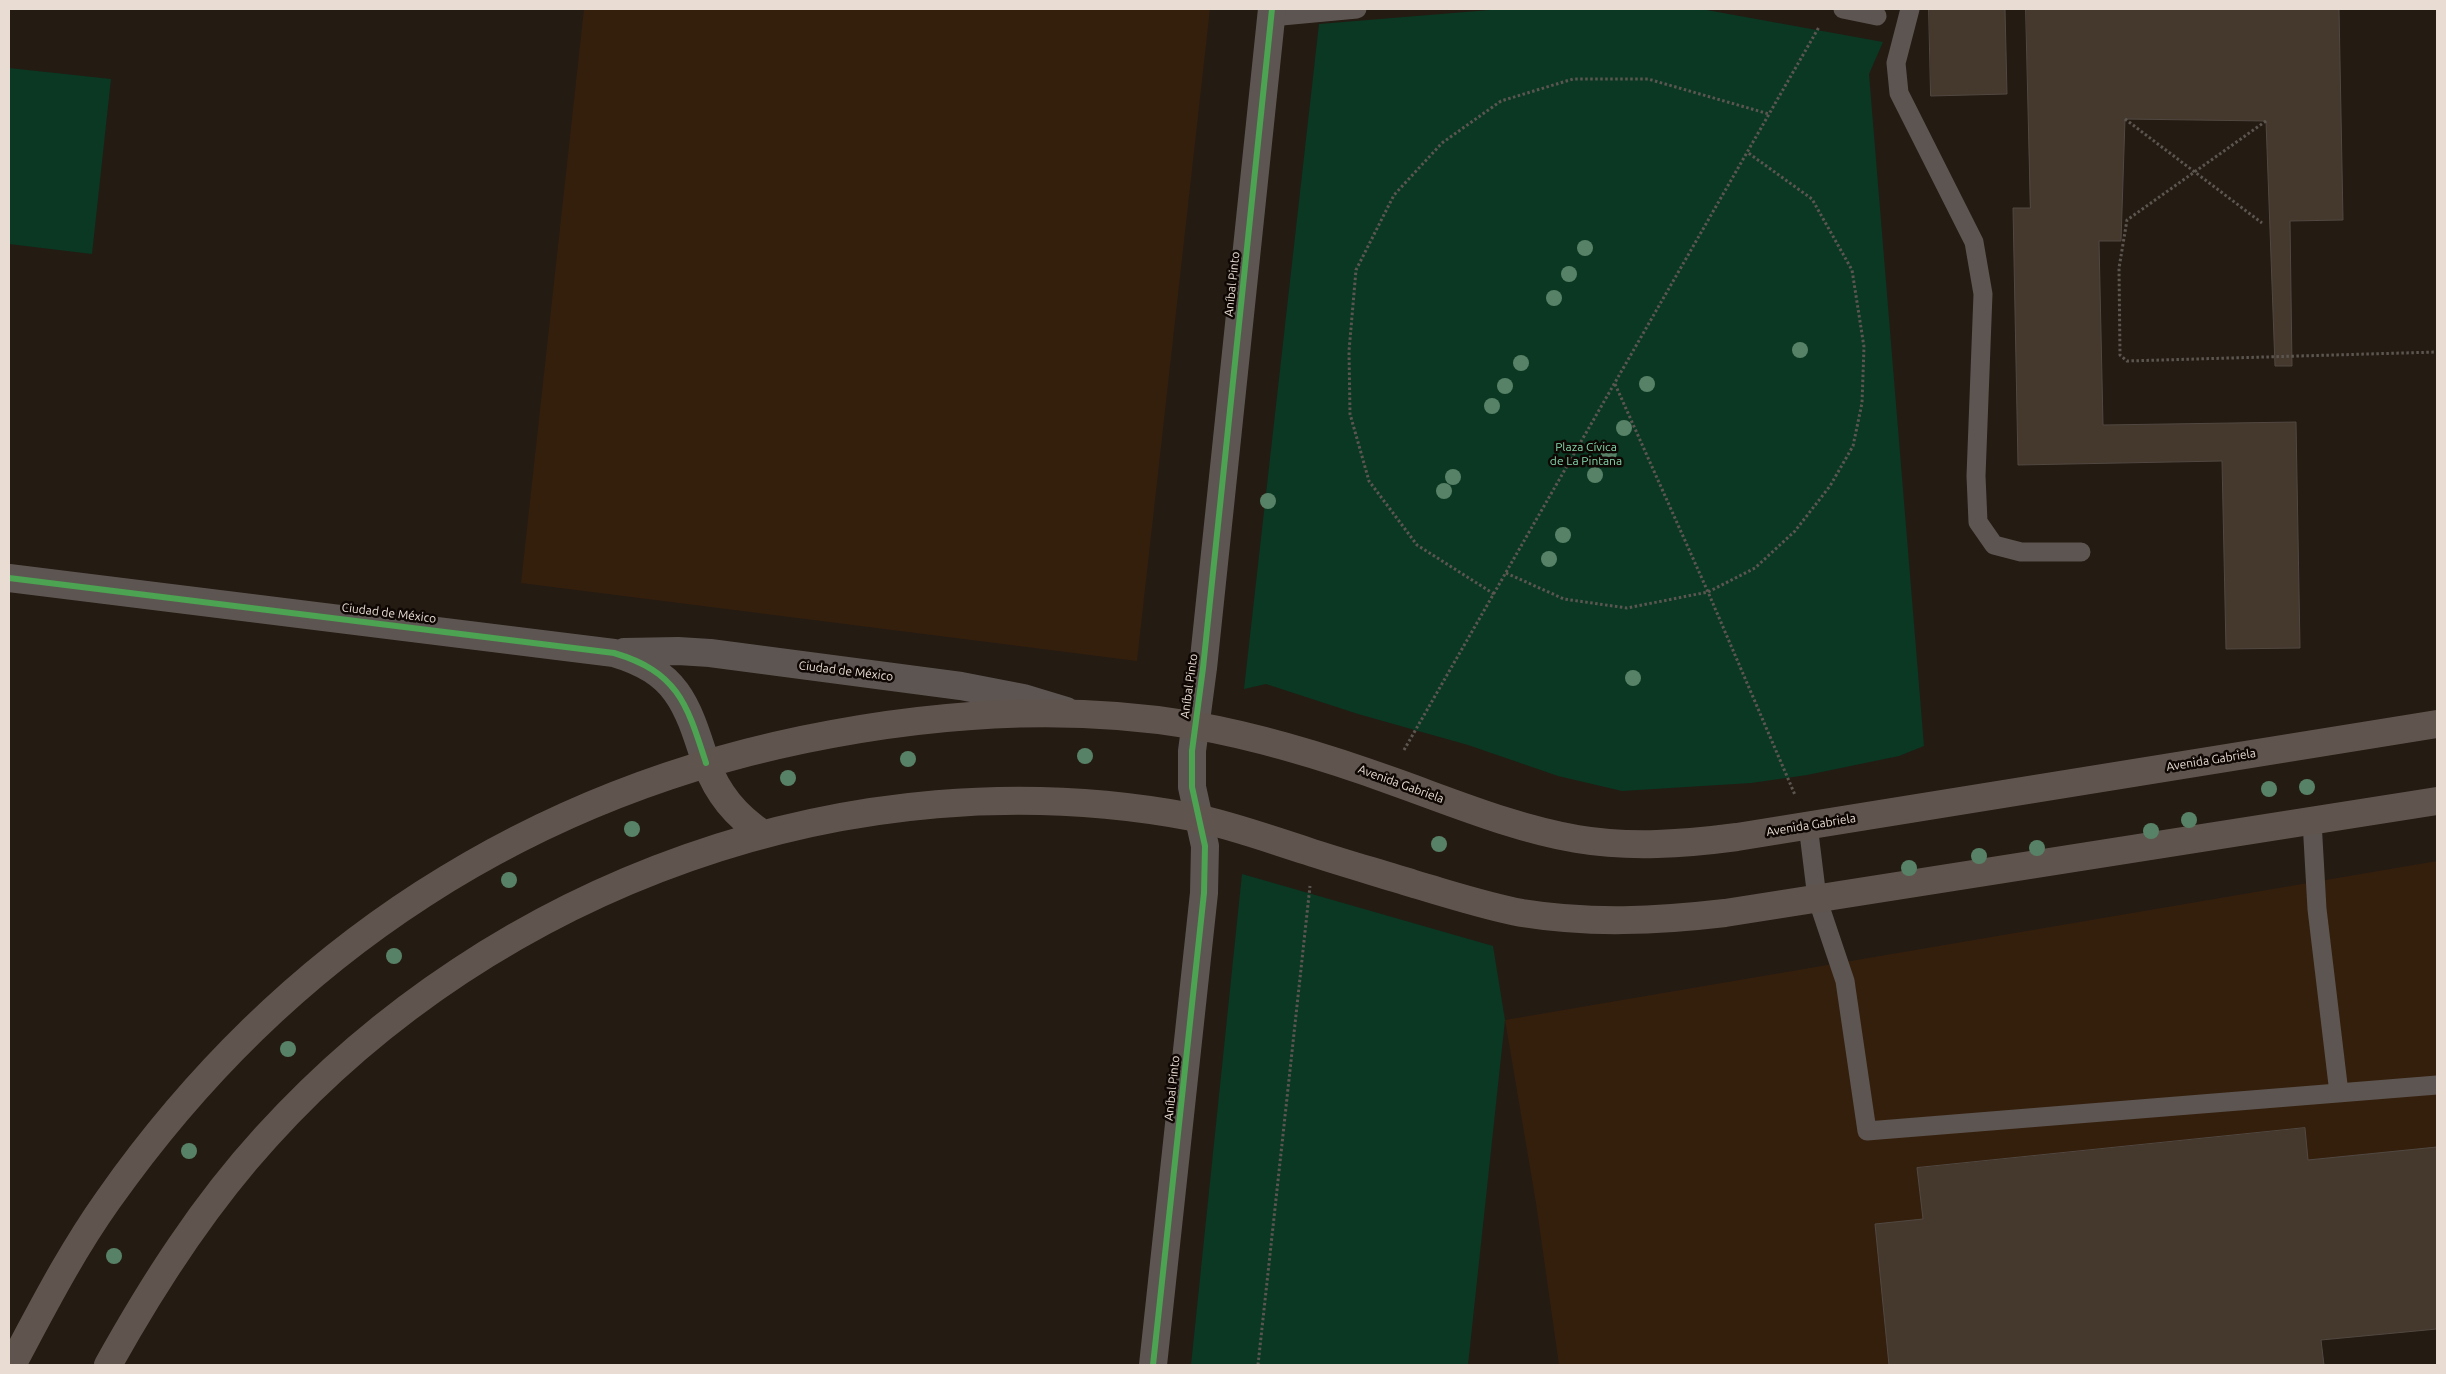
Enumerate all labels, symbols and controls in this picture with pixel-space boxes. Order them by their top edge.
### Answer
street label: Aníbal Pinto [1221,251,1243,317]
park label: Plaza Cívica de La Pintana [1550,440,1622,468]
street label: Ciudad de México [341,600,437,626]
street label: Aníbal Pinto [1177,653,1201,719]
street label: Ciudad de México [798,658,894,684]
street label: Avenida Gabriela [2165,746,2257,774]
street label: Avenida Gabriela [1356,762,1446,806]
street label: Avenida Gabriela [1765,811,1857,839]
street label: Aníbal Pinto [1161,1055,1183,1121]

